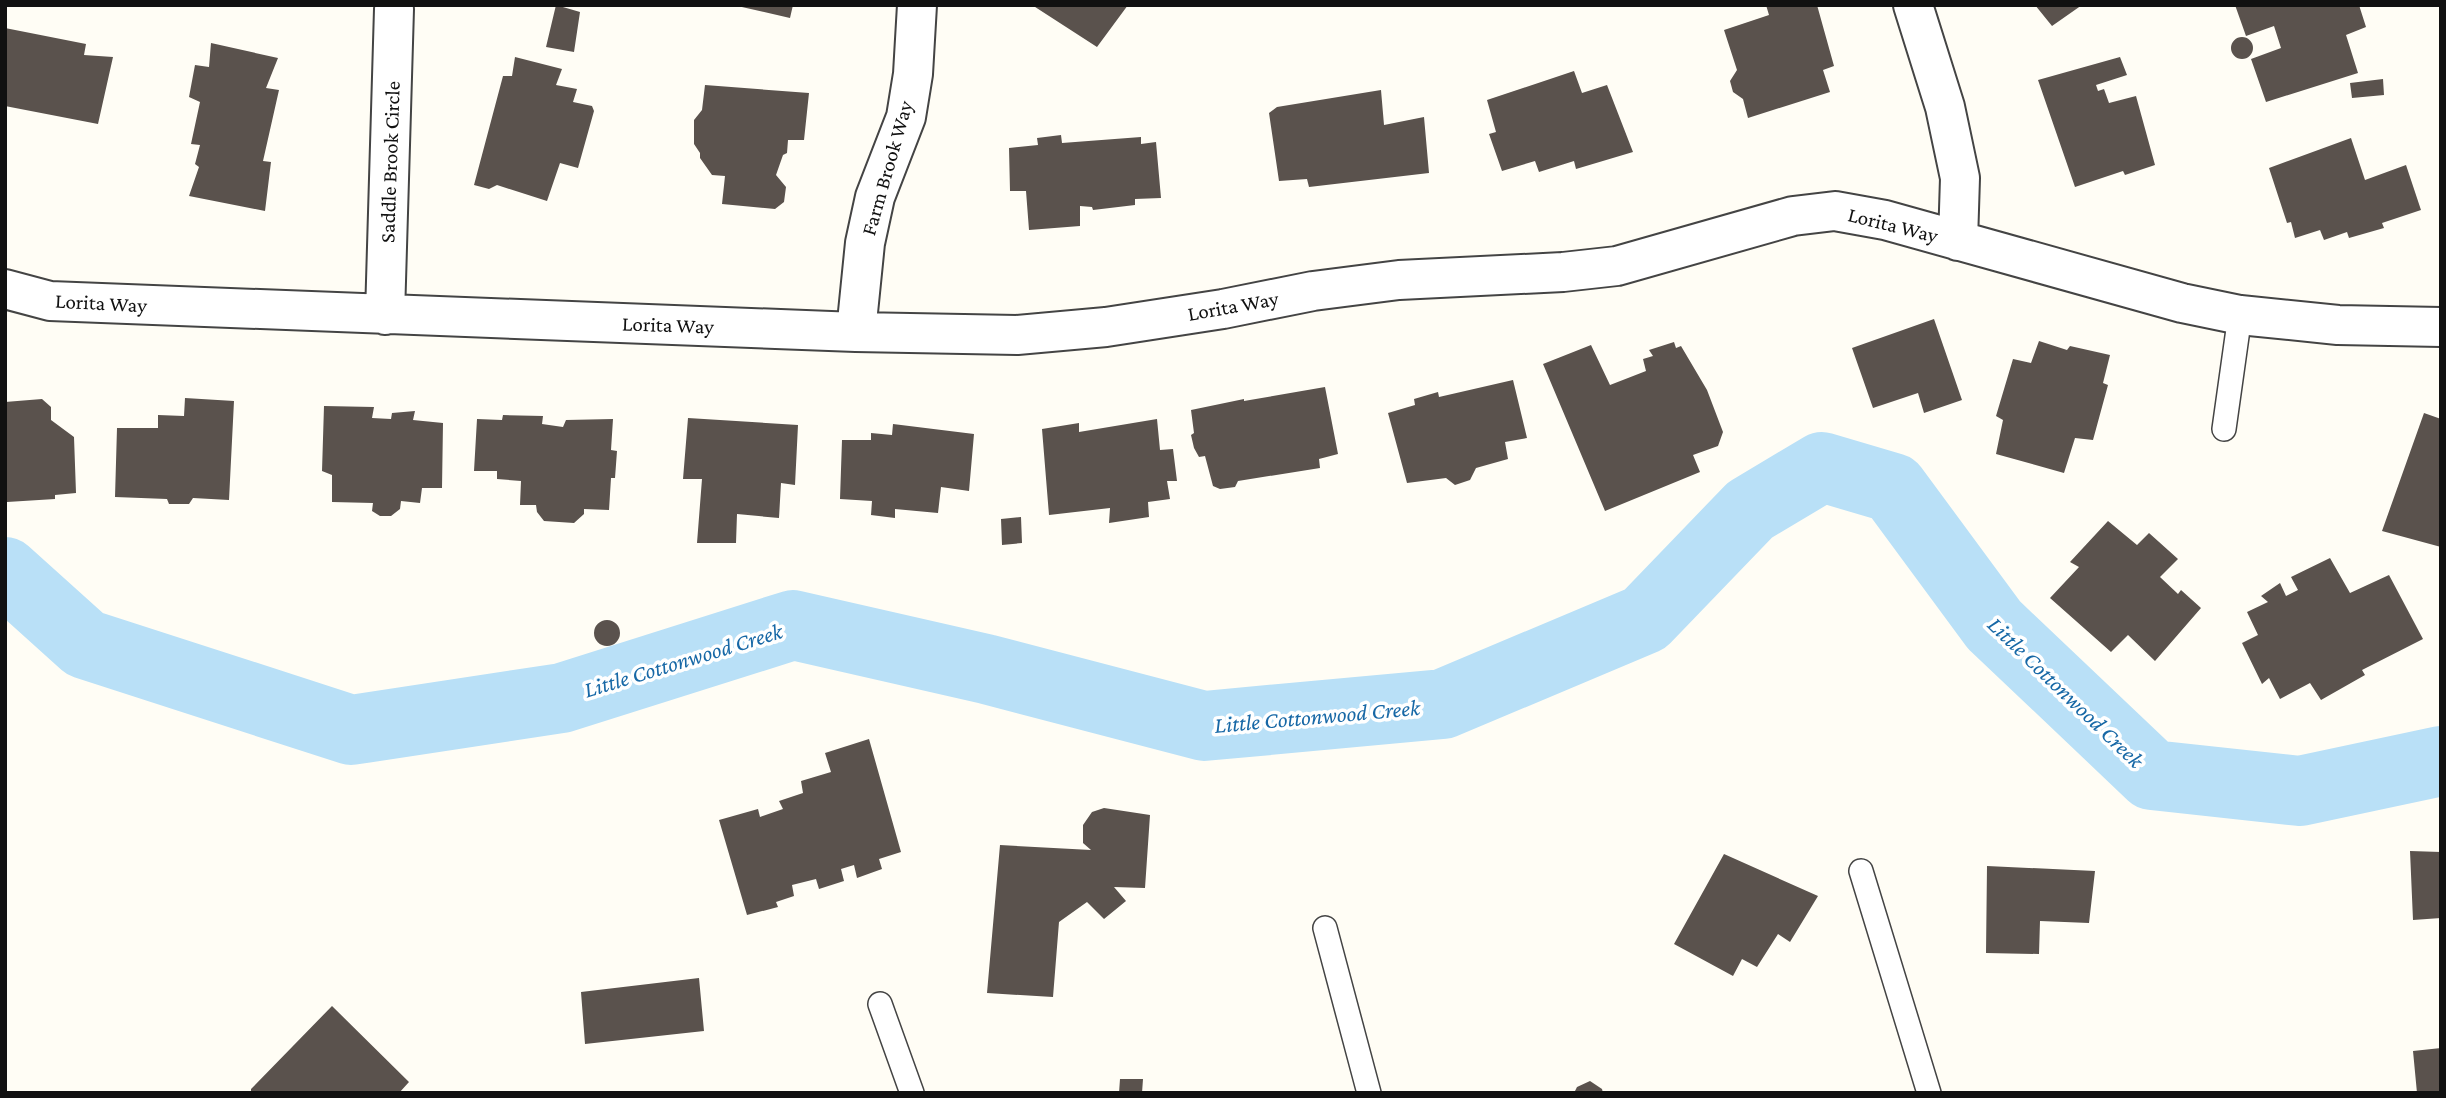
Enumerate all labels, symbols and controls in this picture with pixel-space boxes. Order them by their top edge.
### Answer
street label: Saddle Brook Circle [375,81,405,243]
street label: Farm Brook Way [856,98,918,238]
street label: Lorita Way [1845,202,1941,248]
street label: Lorita Way [1186,286,1281,326]
street label: Lorita Way [54,289,148,317]
street label: Lorita Way [622,311,715,339]
water label: Little Cottonwood Creek [1983,611,2150,774]
water label: Little Cottonwood Creek [581,617,786,703]
water label: Little Cottonwood Creek [1213,694,1422,738]

